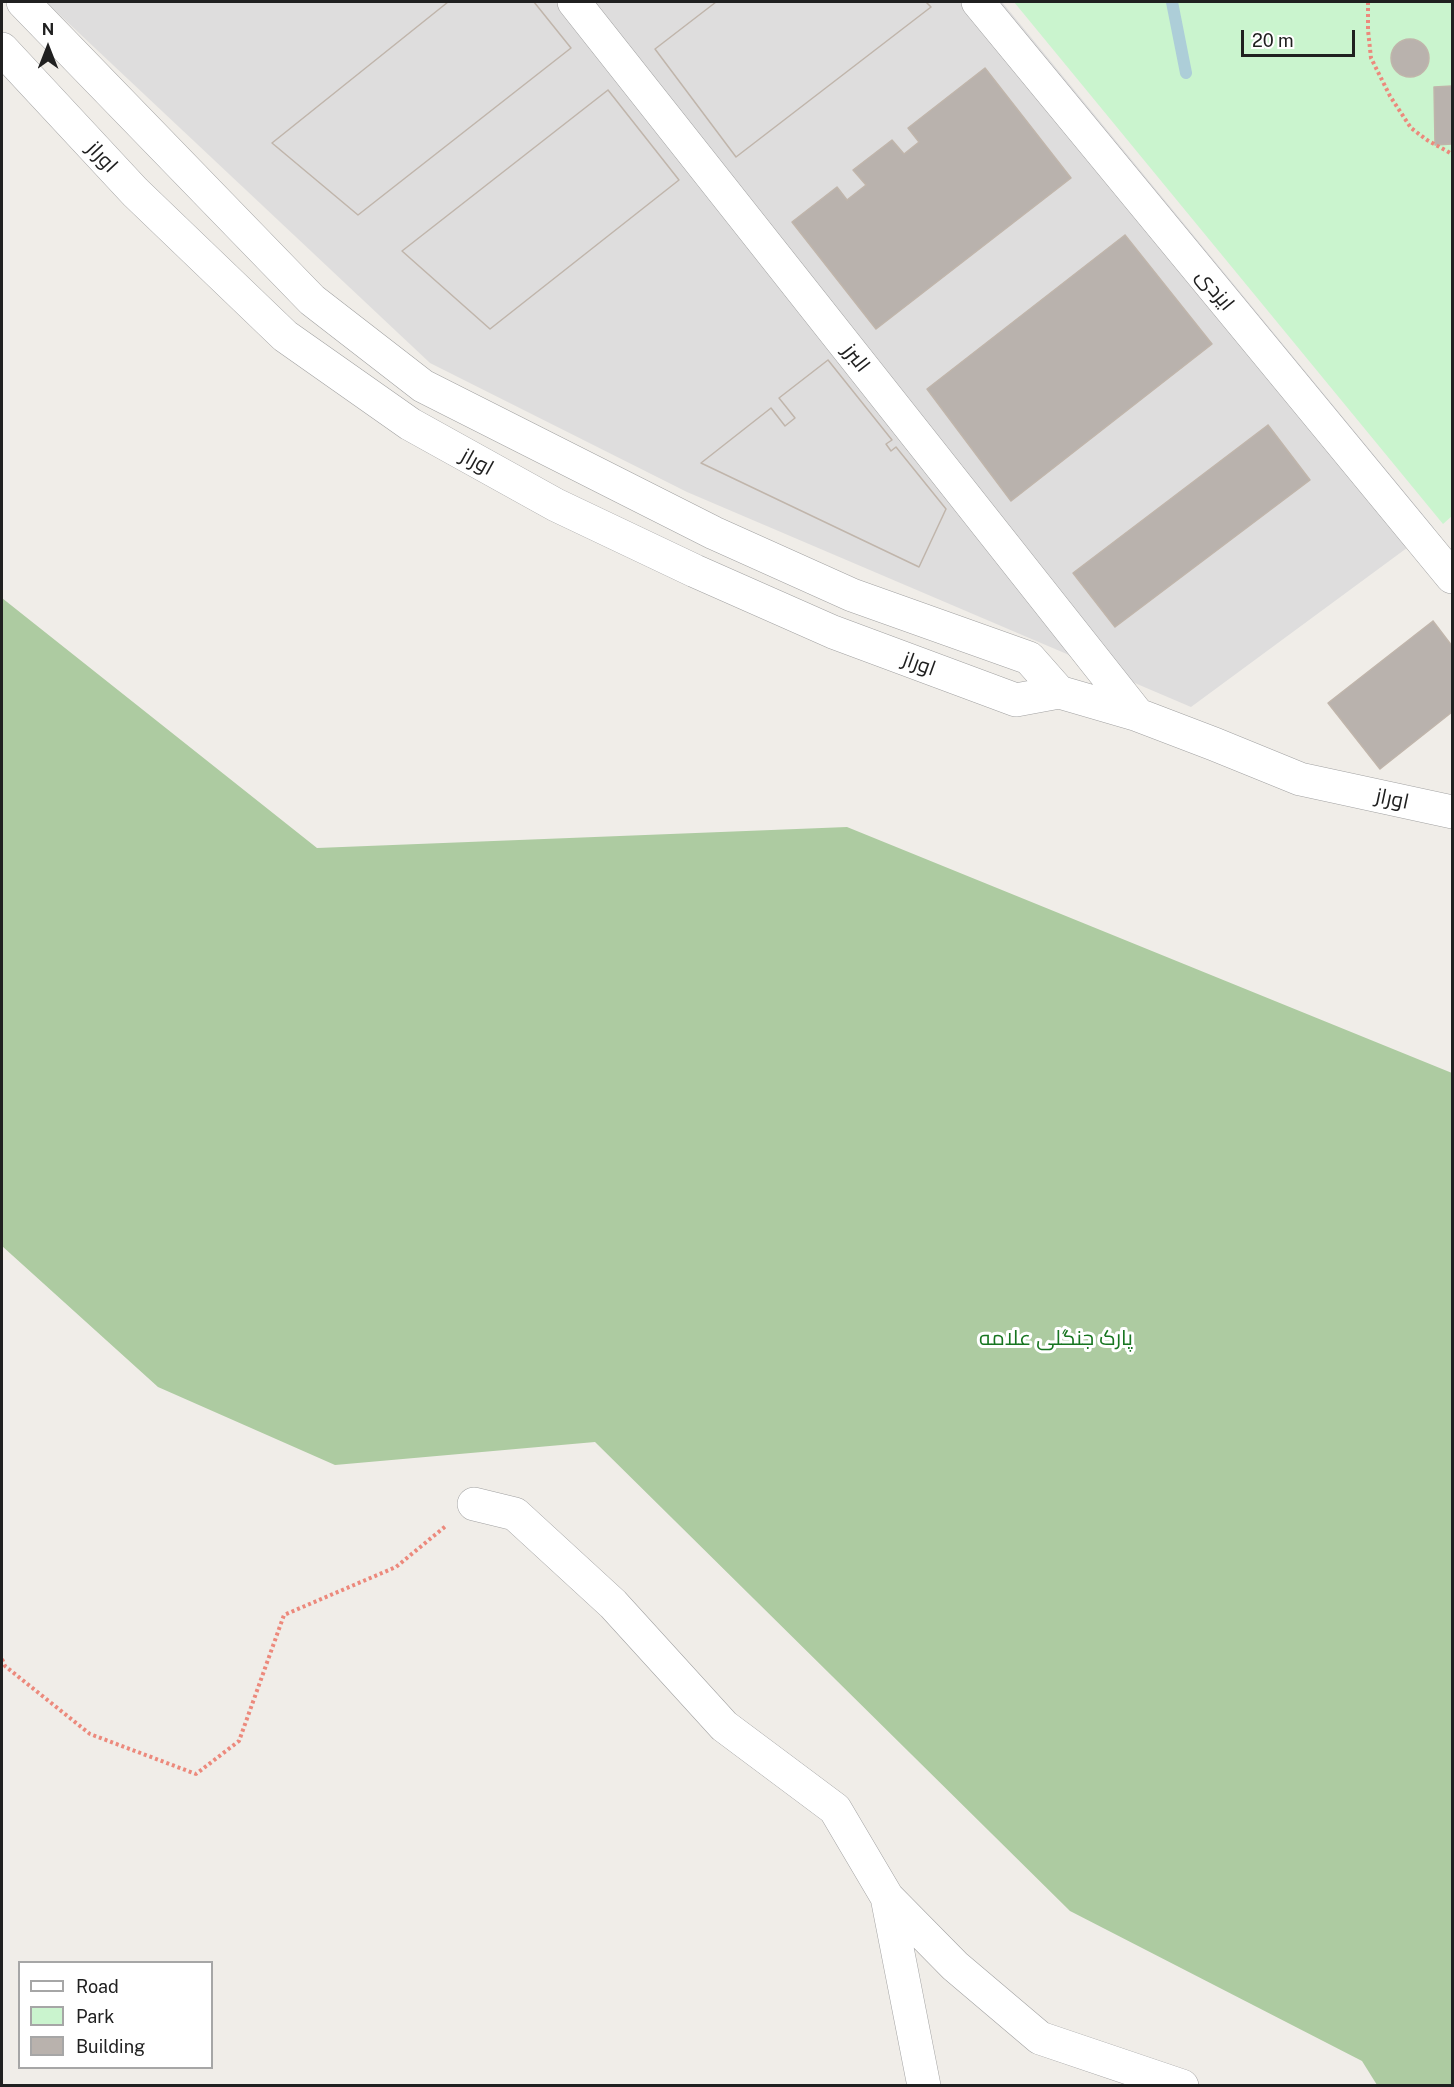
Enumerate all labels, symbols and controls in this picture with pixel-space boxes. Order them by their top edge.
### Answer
north arrow [18,18,78,78]
scale bar [1244,18,1358,56]
text: N [42,20,54,39]
text: 20 m [1252,30,1294,51]
street label: اوراز [81,136,123,178]
street label: ایزدی [1191,264,1239,316]
street label: البرز [837,339,875,377]
street label: اوراز [456,443,498,481]
street label: اوراز [899,646,939,682]
street label: اوراز [1373,783,1411,815]
park label: پارک جنگلی علامه [979,1326,1133,1352]
legend [18,1961,213,2069]
text: Road [76,1976,119,1997]
text: Park [76,2006,114,2027]
text: Building [76,2036,145,2057]

